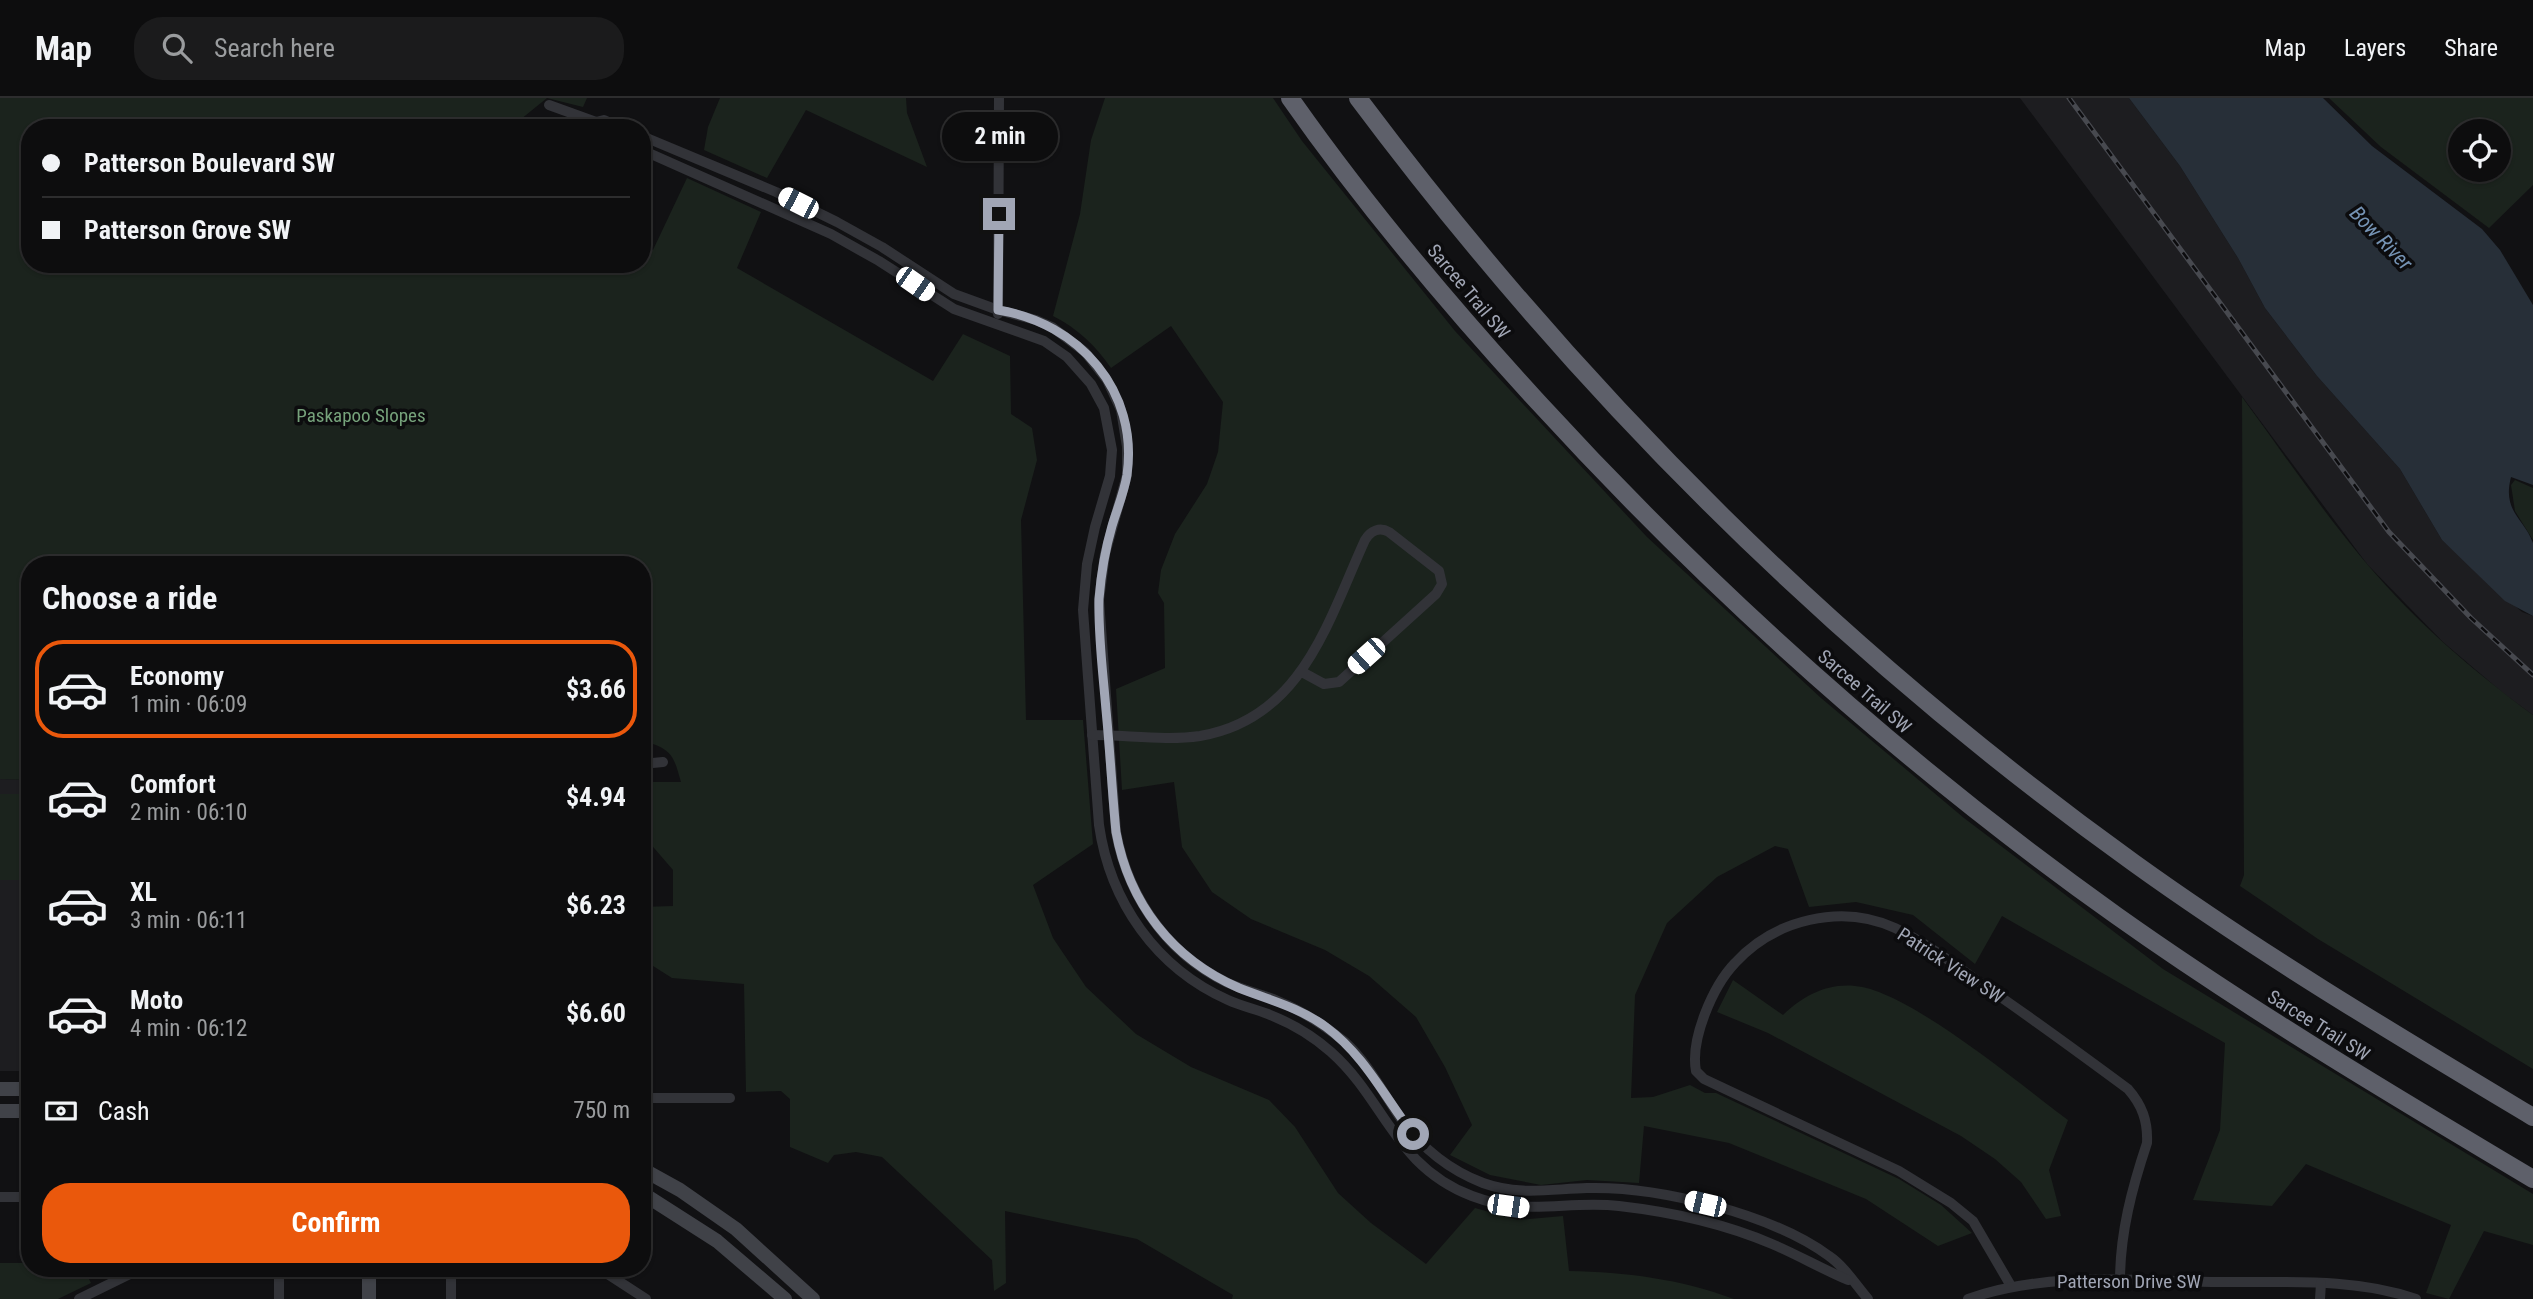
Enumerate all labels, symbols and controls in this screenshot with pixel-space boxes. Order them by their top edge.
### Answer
search box [134,17,624,80]
text: Map [35,29,92,68]
icon: search [158,29,196,67]
text: Search here [214,33,335,63]
text: Map [2265,34,2306,62]
text: Layers [2344,34,2406,62]
text: Share [2444,34,2498,62]
callout: 2 min [941,113,1057,162]
map controls [2448,119,2511,182]
button: locate [2448,119,2511,182]
text: 2 min [974,123,1026,150]
text: Patterson Boulevard SW [84,148,335,178]
car [775,184,822,222]
route end [983,198,1015,230]
water label: Bow River [2345,201,2418,275]
text: Patterson Grove SW [84,215,291,245]
street label: Sarcee Trail SW [1422,239,1515,343]
car [892,263,939,305]
park label: Paskapoo Slopes [296,404,426,427]
text: Choose a ride [42,579,217,617]
car [1344,634,1389,678]
street label: Sarcee Trail SW [1813,645,1916,738]
icon: car [46,658,109,721]
text: Economy [130,661,224,691]
text: $3.66 [566,674,626,704]
text: 1 min · 06:09 [130,691,247,718]
icon: car [46,766,109,829]
text: Comfort [130,769,216,799]
text: $4.94 [566,782,626,812]
text: 2 min · 06:10 [130,799,247,826]
icon: car [46,874,109,937]
text: XL [130,877,157,907]
text: $6.23 [566,890,626,920]
text: 3 min · 06:11 [130,907,247,934]
street label: Patrick View SW [1893,923,2008,1008]
icon: car [46,982,109,1045]
text: Moto [130,985,183,1015]
street label: Sarcee Trail SW [2263,985,2374,1066]
text: $6.60 [566,998,626,1028]
text: 4 min · 06:12 [130,1015,247,1042]
icon: cash [42,1092,80,1130]
text: Cash [98,1096,150,1126]
text: 750 m [573,1097,630,1124]
route start [1397,1118,1429,1150]
button: Confirm [42,1183,630,1263]
car [1683,1189,1728,1219]
car [1486,1193,1531,1219]
street label: Patterson Drive SW [2057,1270,2201,1293]

